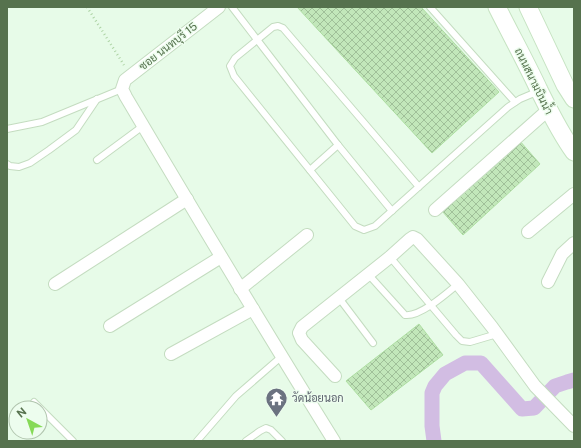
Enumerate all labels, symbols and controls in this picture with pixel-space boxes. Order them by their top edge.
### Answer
street label: ซอย นนทบุรี 15 [135,18,201,75]
street label: ถนนสนามบินน้ำ [513,44,560,116]
temple icon: วัดน้อยนอก [264,385,290,418]
place label: วัดน้อยนอก [292,391,344,404]
north arrow [8,400,48,440]
text: N [14,405,29,420]

